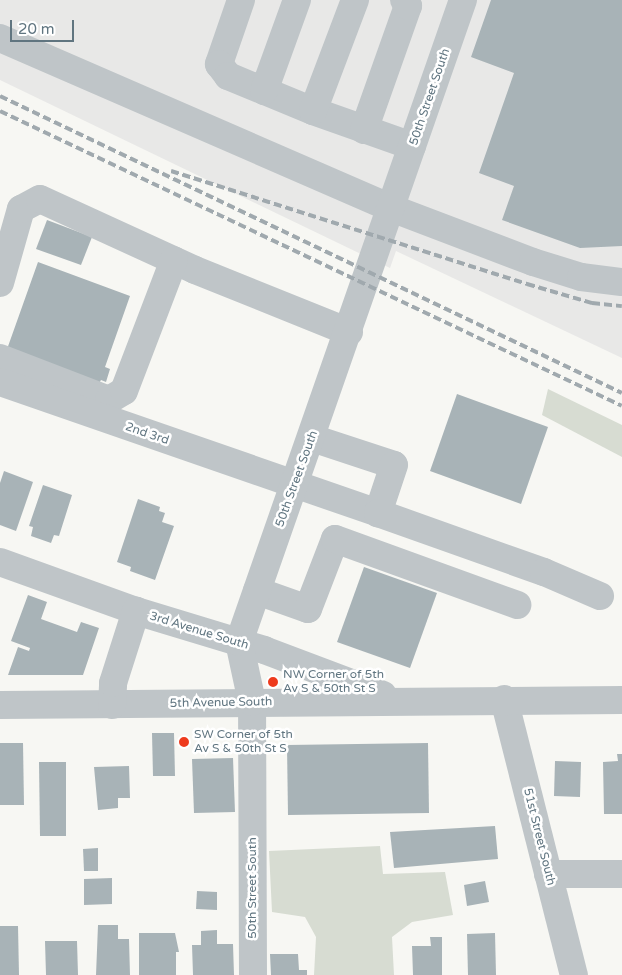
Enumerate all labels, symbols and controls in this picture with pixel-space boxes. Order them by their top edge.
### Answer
scale bar [12,10,76,42]
text: 20 m [18,20,55,38]
street label: 50th Street South [407,47,453,147]
street label: 2nd 3rd [123,420,171,448]
street label: 50th Street South [273,429,321,529]
street label: 3rd Avenue South [148,609,250,653]
place label: NW Corner of 5th Av S & 50th St S [283,668,384,696]
marker: NW Corner of 5th Av S & 50th St S [267,676,279,688]
street label: 5th Avenue South [170,695,272,711]
place label: SW Corner of 5th Av S & 50th St S [194,728,293,756]
marker: SW Corner of 5th Av S & 50th St S [178,736,190,748]
street label: 51st Street South [520,787,558,887]
street label: 50th Street South [246,837,260,939]

